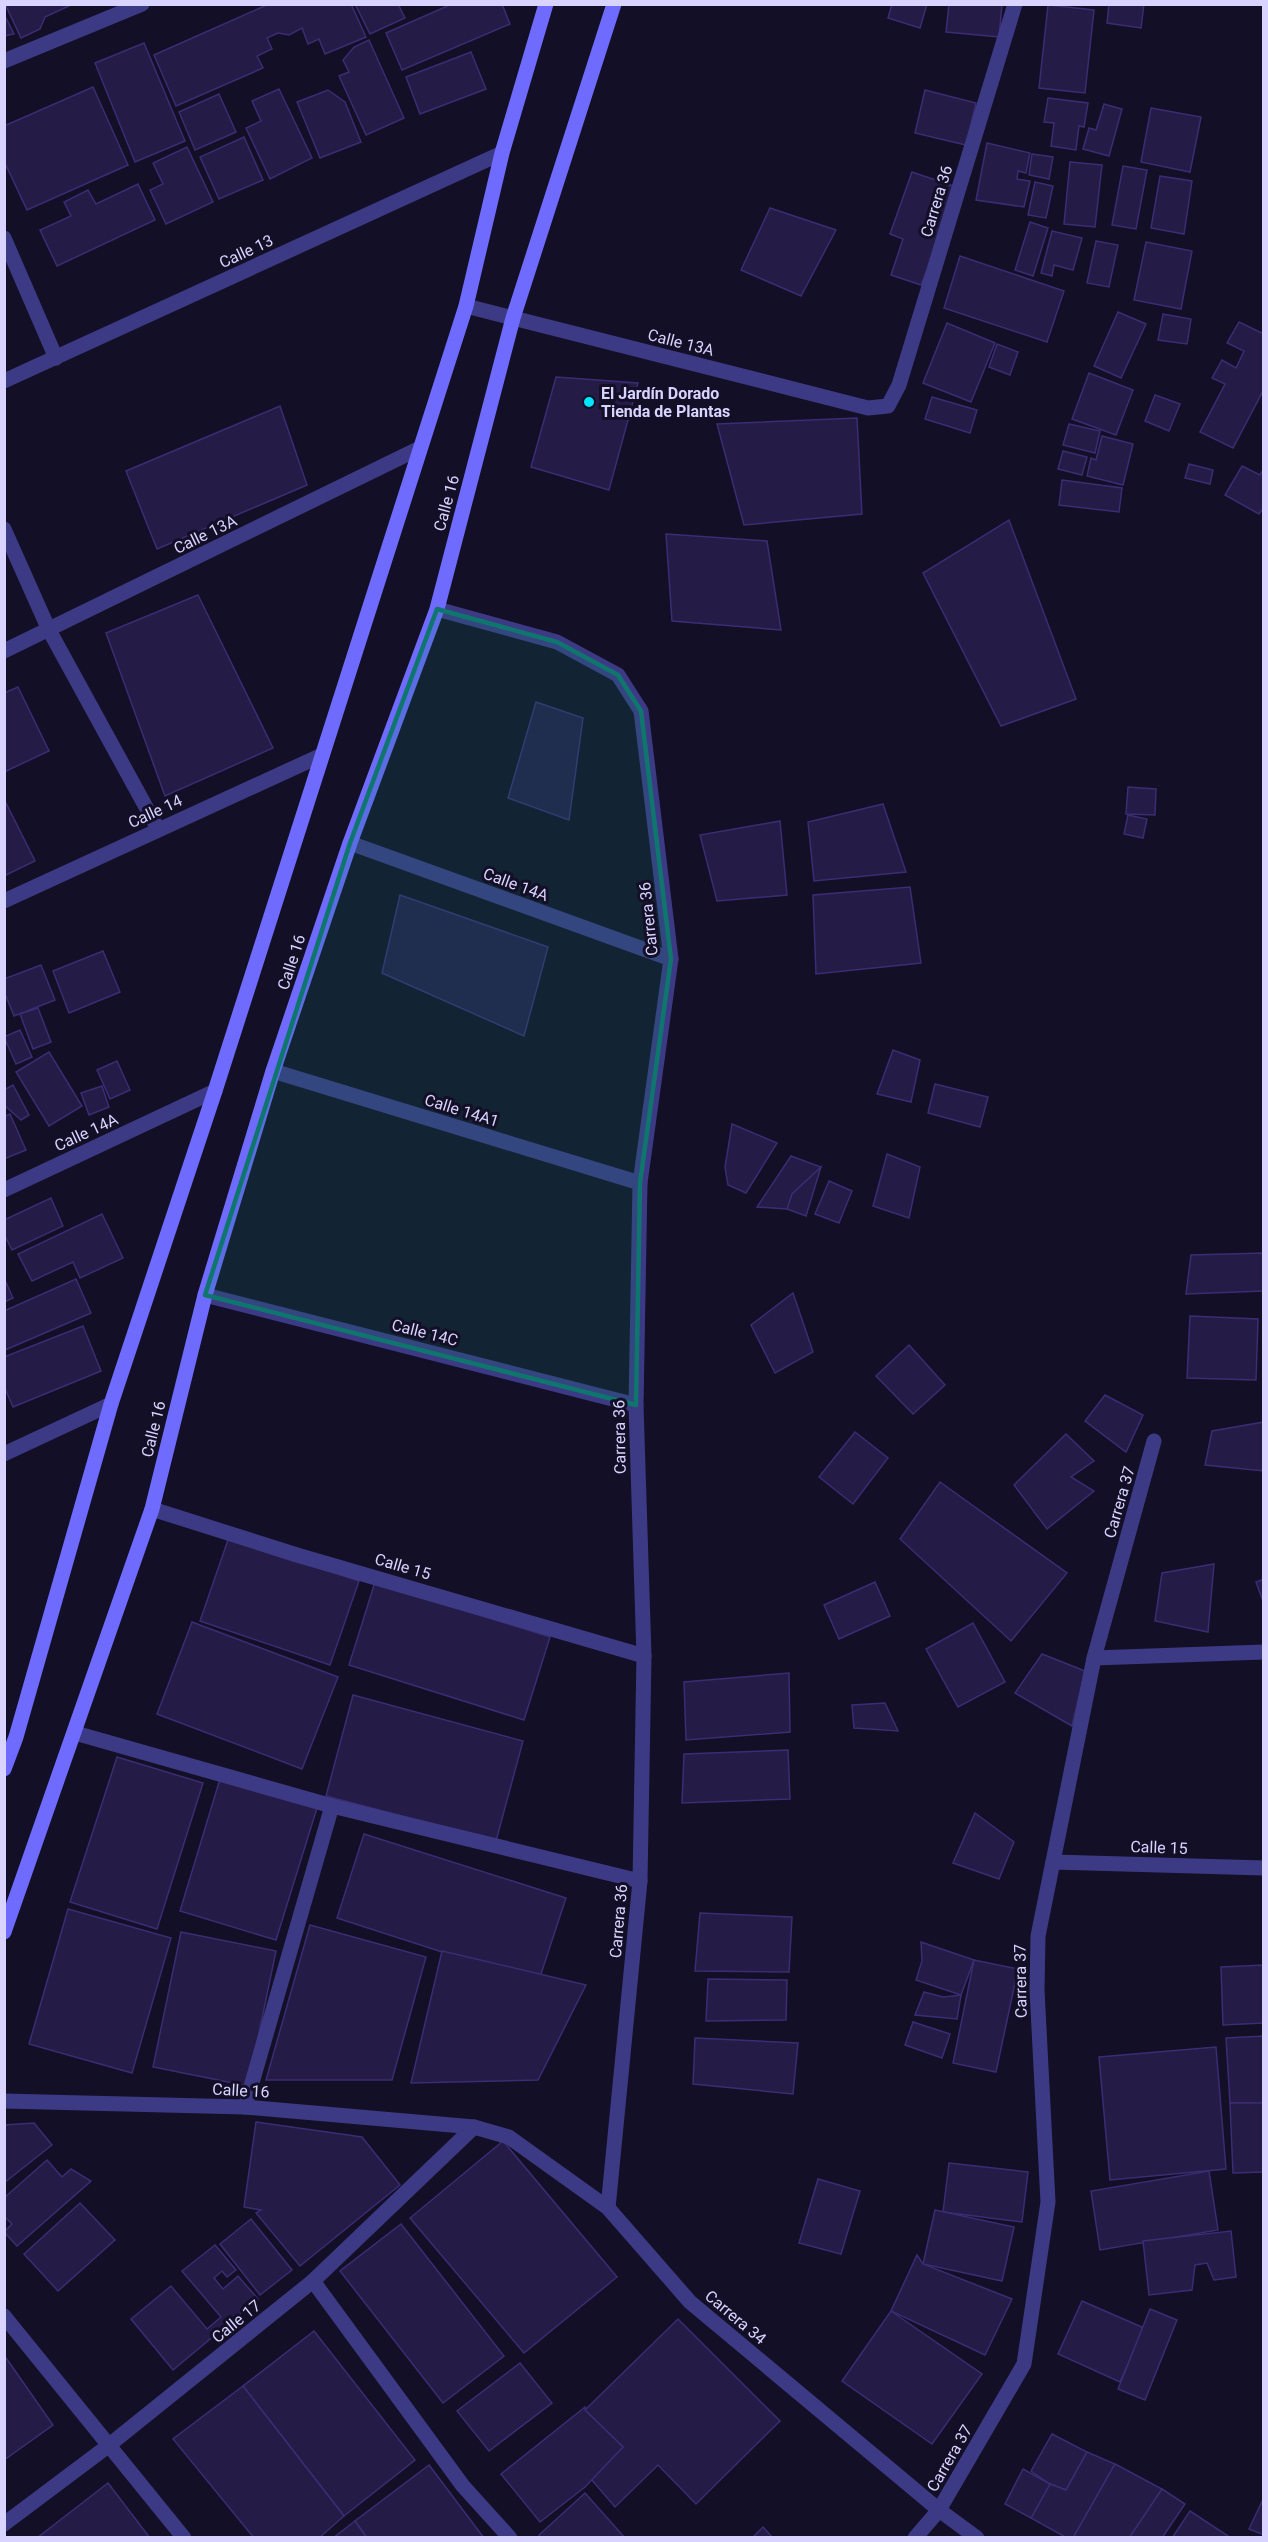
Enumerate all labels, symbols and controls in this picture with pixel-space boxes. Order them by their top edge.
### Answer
street label: Carrera 36 [917,163,956,239]
street label: Calle 13 [216,231,276,272]
street label: Calle 13A [646,325,717,360]
place label: El Jardín Dorado Tienda de Plantas [601,384,730,421]
marker: El Jardín Dorado Tienda de Plantas [582,395,596,409]
street label: Calle 16 [430,473,463,533]
street label: Calle 13A [171,511,240,558]
street label: Calle 14 [125,791,185,832]
street label: Calle 14A [481,864,551,905]
street label: Carrera 36 [635,881,662,957]
street label: Calle 16 [274,932,309,992]
street label: Calle 14A1 [422,1090,501,1131]
street label: Calle 14A [51,1109,121,1155]
street label: Calle 14C [390,1315,460,1350]
street label: Calle 16 [137,1399,170,1459]
street label: Carrera 36 [609,1400,630,1474]
street label: Carrera 37 [1100,1464,1139,1540]
street label: Calle 15 [373,1549,433,1584]
street label: Calle 15 [1130,1837,1188,1858]
street label: Carrera 36 [606,1883,631,1959]
street label: Carrera 37 [1010,1944,1031,2018]
street label: Calle 16 [212,2080,270,2101]
street label: Carrera 34 [701,2286,770,2348]
street label: Calle 17 [208,2296,265,2347]
street label: Carrera 37 [923,2421,976,2495]

